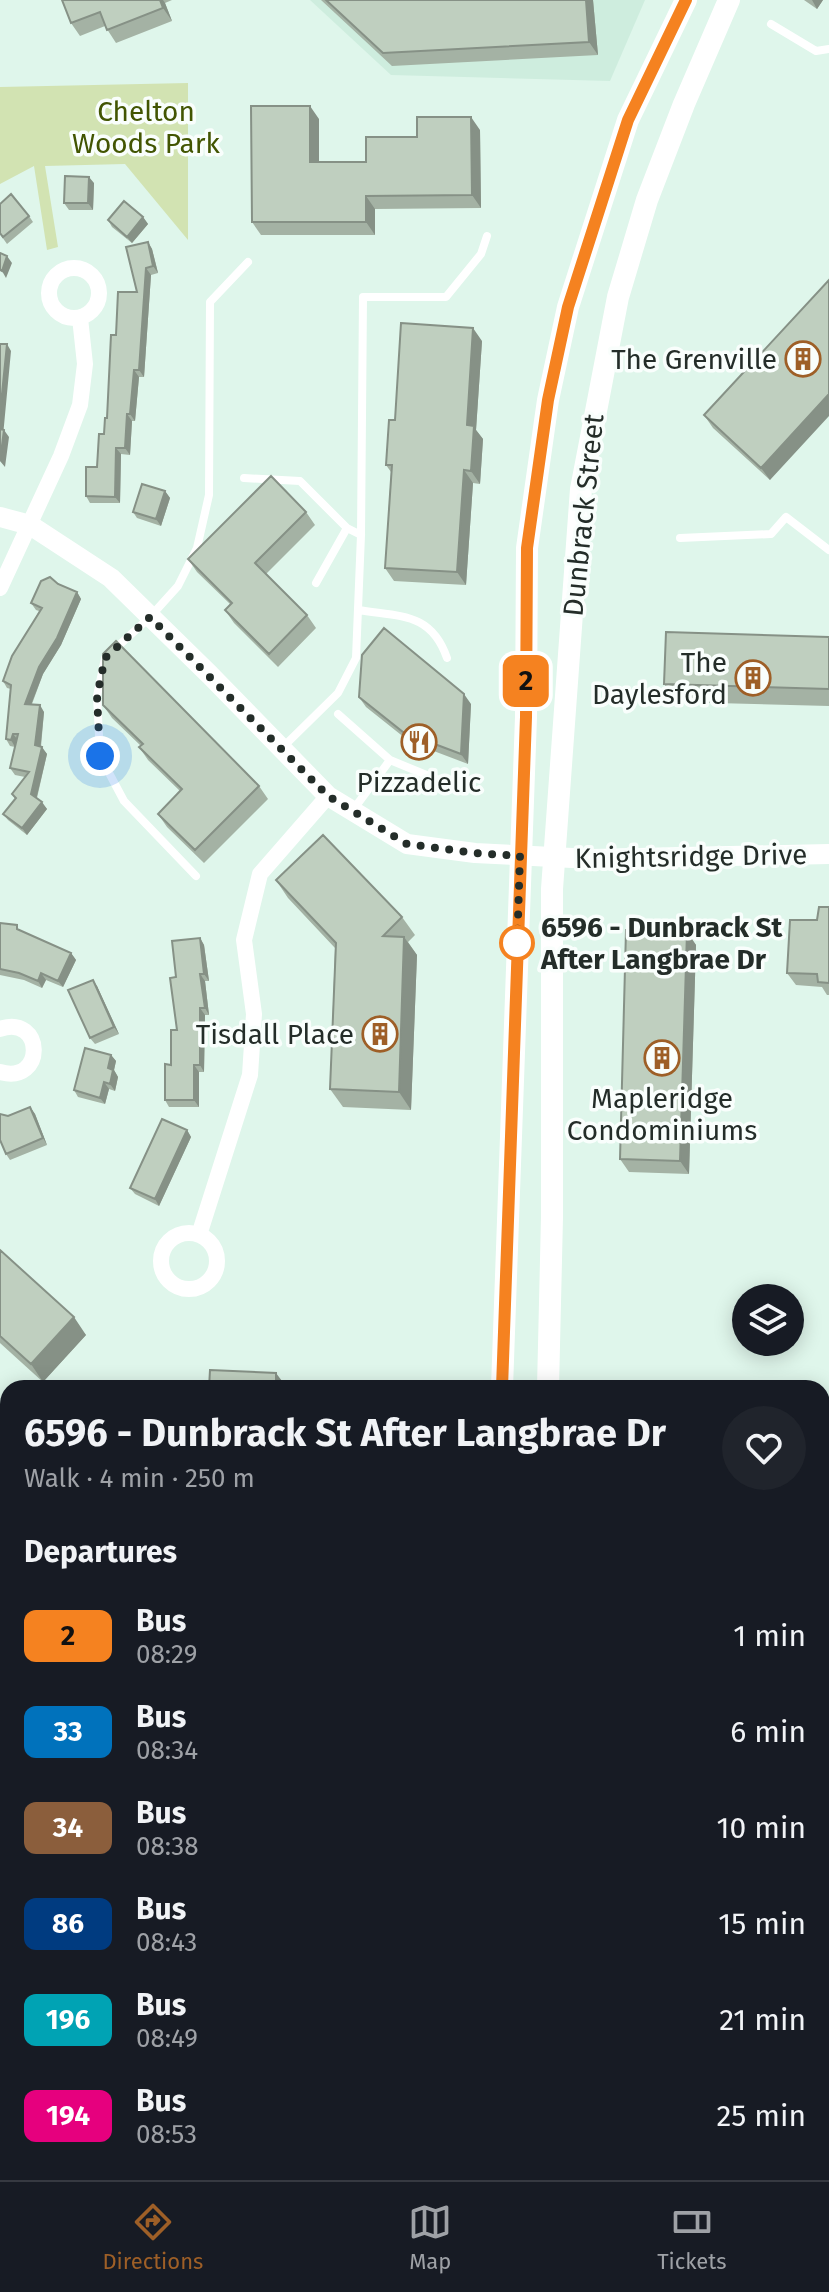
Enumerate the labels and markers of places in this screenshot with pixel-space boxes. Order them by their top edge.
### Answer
building icon: The Grenville [784,340,822,378]
place label: The Grenville [611,343,777,376]
place label: The Daylesford [592,646,727,711]
building icon: The Daylesford [734,659,772,697]
restaurant icon: Pizzadelic [400,723,438,761]
place label: Pizzadelic [357,766,481,799]
place label: 6596 - Dunbrack St After Langbrae Dr [540,911,784,976]
marker: 6596 - Dunbrack St After Langbrae Dr [500,926,534,960]
building icon: Tisdall Place [361,1015,399,1053]
place label: Tisdall Place [196,1018,354,1051]
building icon: Mapleridge Condominiums [643,1039,681,1077]
place label: Mapleridge Condominiums [567,1082,757,1147]

